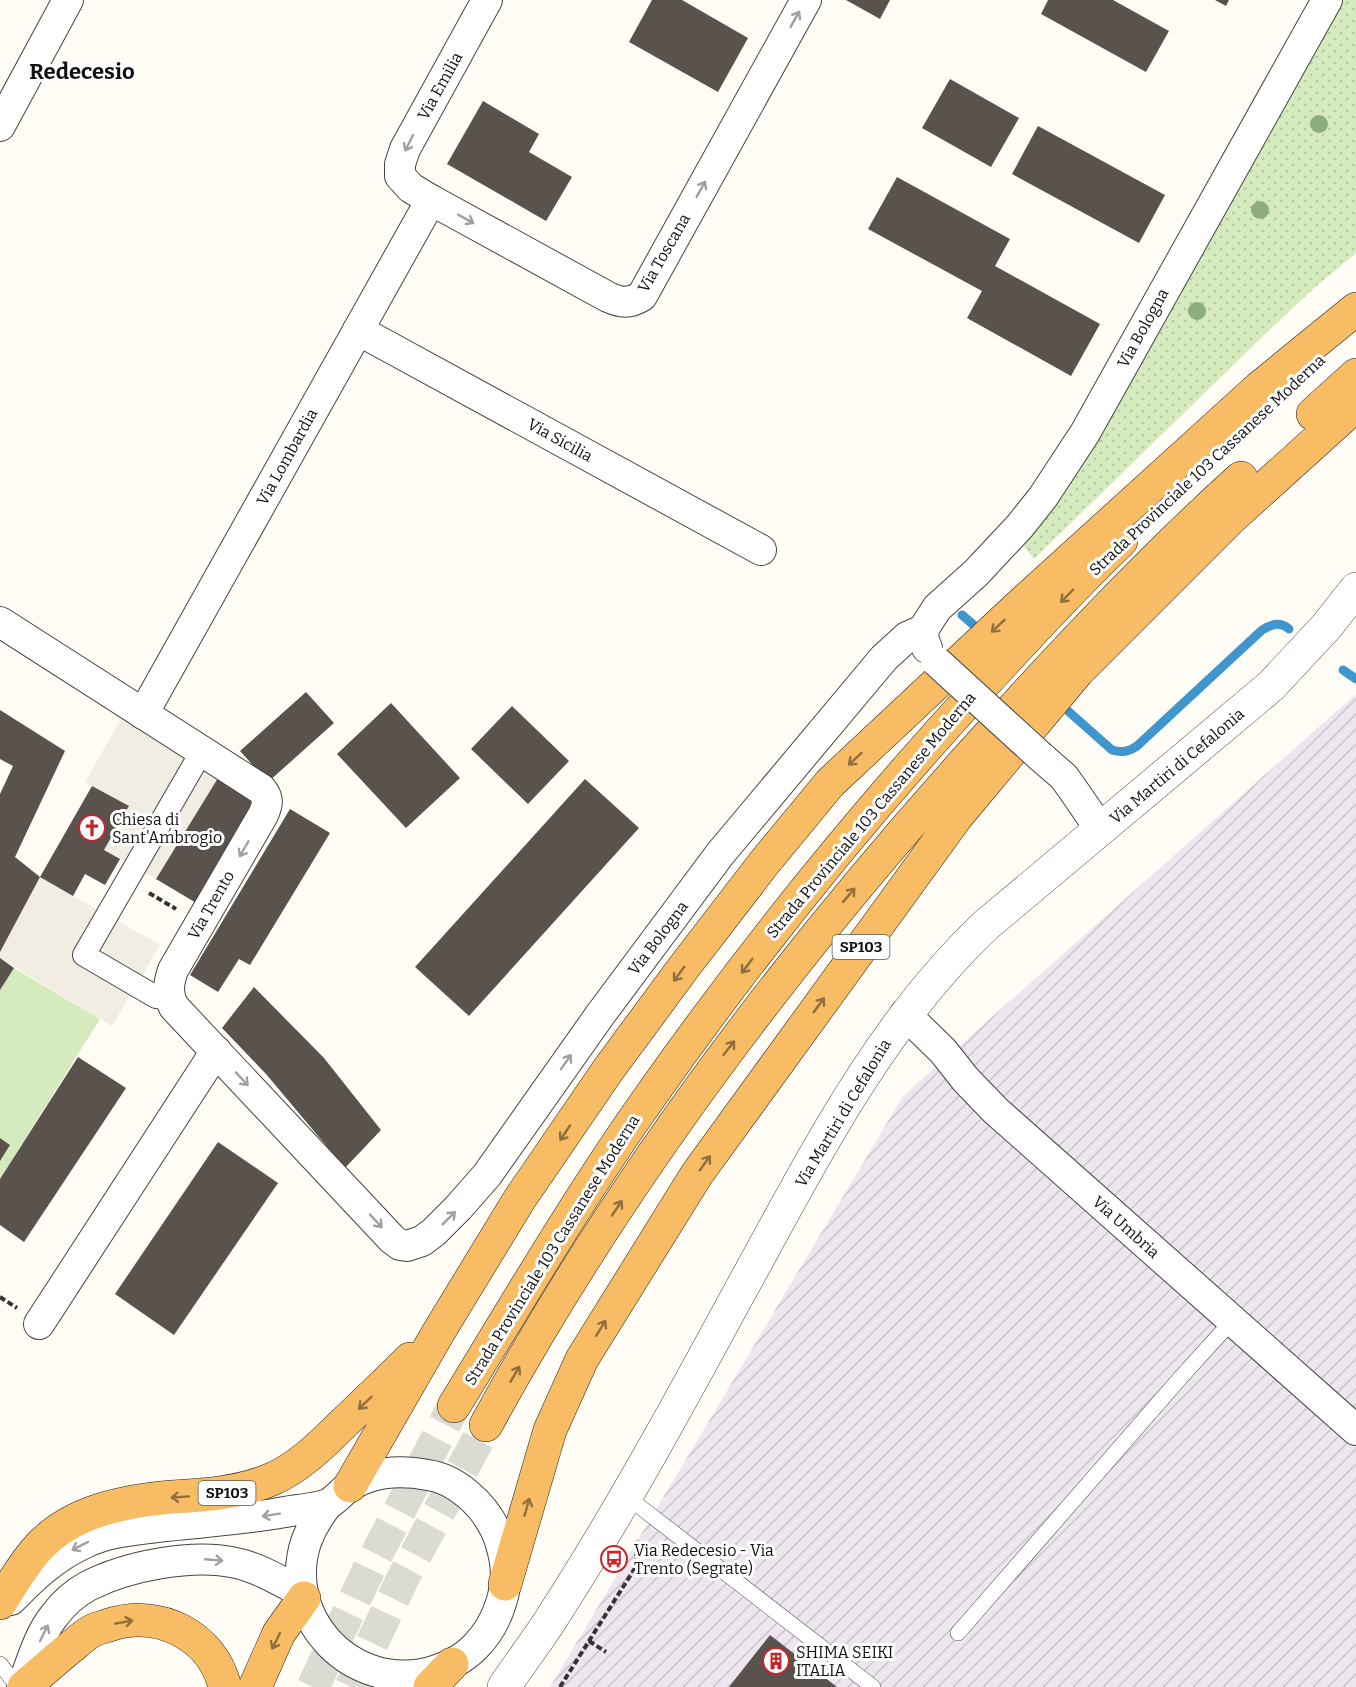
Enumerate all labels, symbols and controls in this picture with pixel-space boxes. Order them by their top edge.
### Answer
one-way arrow [790,10,802,27]
street label: Via Emilia [414,49,467,123]
district label: Redecesio [29,58,135,85]
one-way arrow [402,134,414,152]
one-way arrow [695,181,707,198]
street label: Via Toscana [634,210,694,296]
one-way arrow [457,213,474,225]
street label: Via Bologna [1113,285,1173,371]
street label: Strada Provinciale 103 Cassanese Moderna [1085,350,1329,579]
street label: Via Lombardia [253,405,321,509]
street label: Via Sicilia [524,414,596,466]
one-way arrow [1059,589,1074,604]
one-way arrow [990,619,1005,633]
street label: Strada Provinciale 103 Cassanese Moderna [762,688,980,942]
street label: Via Martiri di Cefalonia [1106,704,1248,828]
one-way arrow [848,752,863,766]
place label: Chiesa di Sant'Ambrogio [112,810,222,847]
church icon: Chiesa di Sant'Ambrogio [77,813,107,843]
one-way arrow [237,840,249,857]
street label: Via Trento [184,867,238,943]
one-way arrow [843,887,856,903]
street label: Via Bologna [624,897,692,979]
road number: SP103 [832,935,890,959]
one-way arrow [740,957,753,973]
one-way arrow [672,966,685,982]
one-way arrow [813,997,826,1013]
street label: Via Martiri di Cefalonia [791,1035,895,1191]
one-way arrow [722,1040,735,1056]
one-way arrow [560,1055,572,1071]
one-way arrow [235,1072,249,1087]
street label: Strada Provinciale 103 Cassanese Moderna [460,1111,644,1389]
one-way arrow [559,1124,571,1141]
one-way arrow [699,1155,711,1171]
street label: Via Umbria [1089,1192,1164,1262]
one-way arrow [611,1200,623,1216]
one-way arrow [441,1210,456,1225]
one-way arrow [368,1214,383,1229]
one-way arrow [596,1320,608,1337]
one-way arrow [509,1366,521,1383]
one-way arrow [358,1395,373,1410]
road number: SP103 [198,1481,256,1505]
one-way arrow [170,1492,190,1503]
one-way arrow [522,1498,533,1517]
one-way arrow [262,1509,281,1520]
one-way arrow [71,1541,89,1552]
place label: Via Redecesio - Via Trento (Segrate) [634,1541,774,1578]
bus stop icon: Via Redecesio - Via Trento (Segrate) [599,1544,629,1574]
one-way arrow [203,1555,223,1566]
one-way arrow [114,1616,133,1627]
one-way arrow [38,1625,50,1642]
one-way arrow [269,1631,281,1649]
place label: SHIMA SEIKI ITALIA [796,1643,893,1680]
building icon: SHIMA SEIKI ITALIA [761,1646,791,1676]

